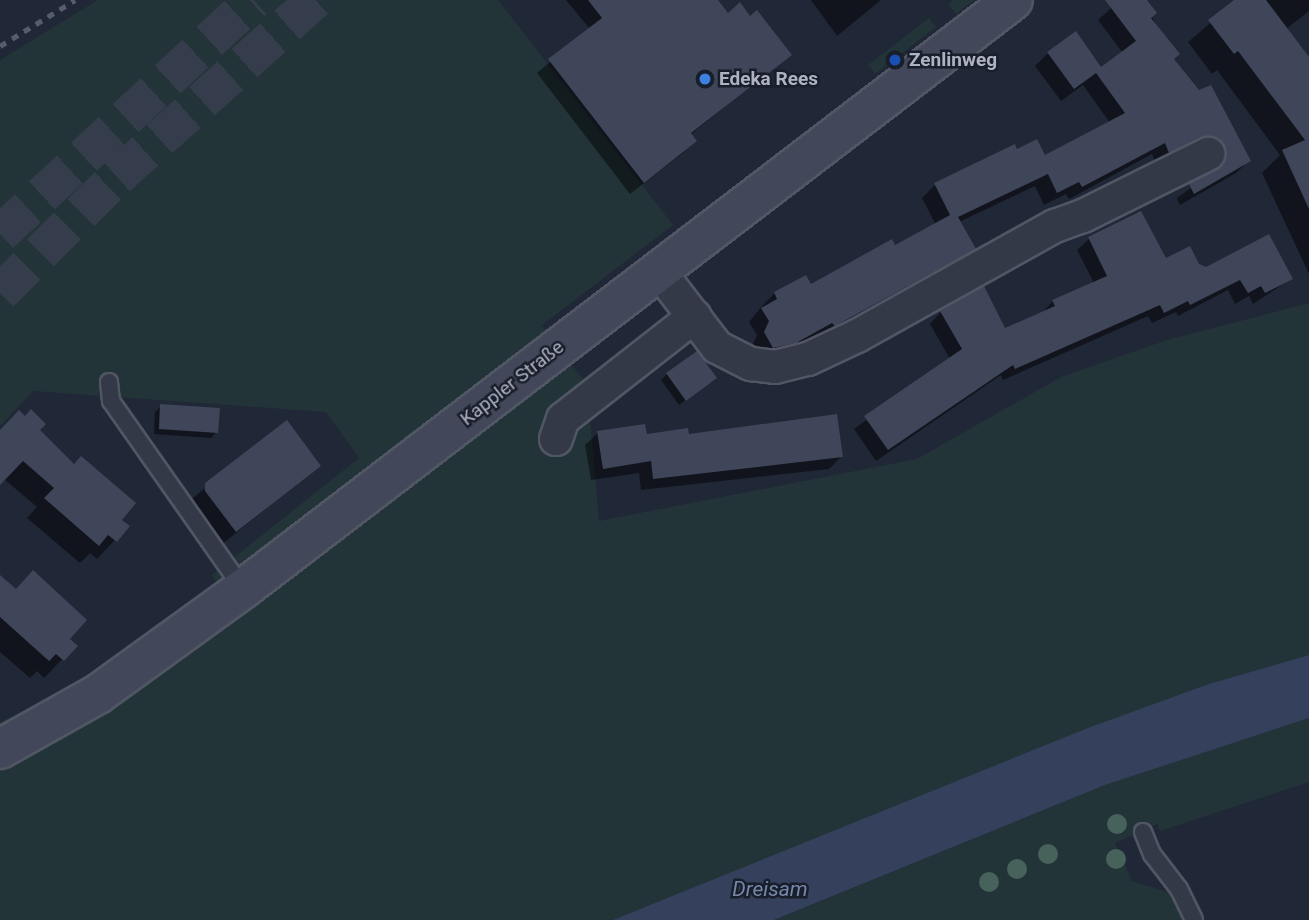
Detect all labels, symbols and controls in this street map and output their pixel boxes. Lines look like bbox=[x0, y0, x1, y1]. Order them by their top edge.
place label: Zenlinweg bbox=[909, 49, 997, 71]
marker: Zenlinweg bbox=[887, 52, 903, 68]
place label: Edeka Rees bbox=[719, 68, 818, 90]
marker: Edeka Rees bbox=[697, 71, 713, 87]
street label: Kappler Straße bbox=[456, 336, 568, 430]
water label: Dreisam bbox=[732, 876, 808, 902]

